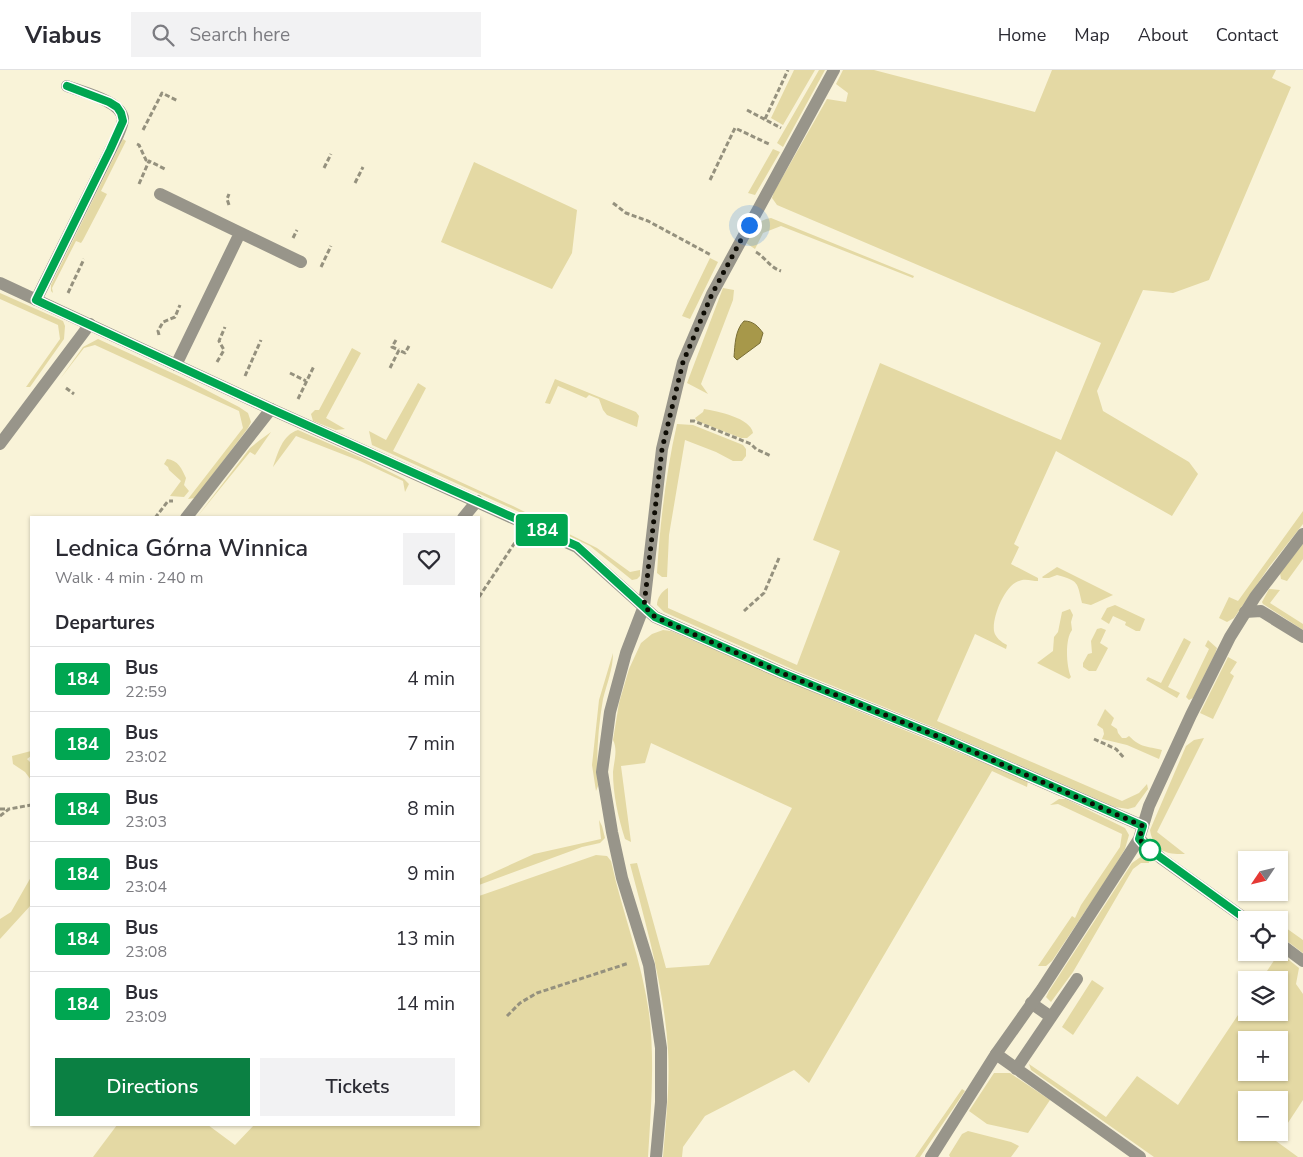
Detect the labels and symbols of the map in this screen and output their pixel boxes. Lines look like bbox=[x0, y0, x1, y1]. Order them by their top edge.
your location bbox=[737, 213, 762, 238]
line badge: 184 bbox=[513, 514, 571, 546]
unlabelled marker bbox=[1139, 839, 1161, 861]
north arrow bbox=[1238, 851, 1288, 901]

